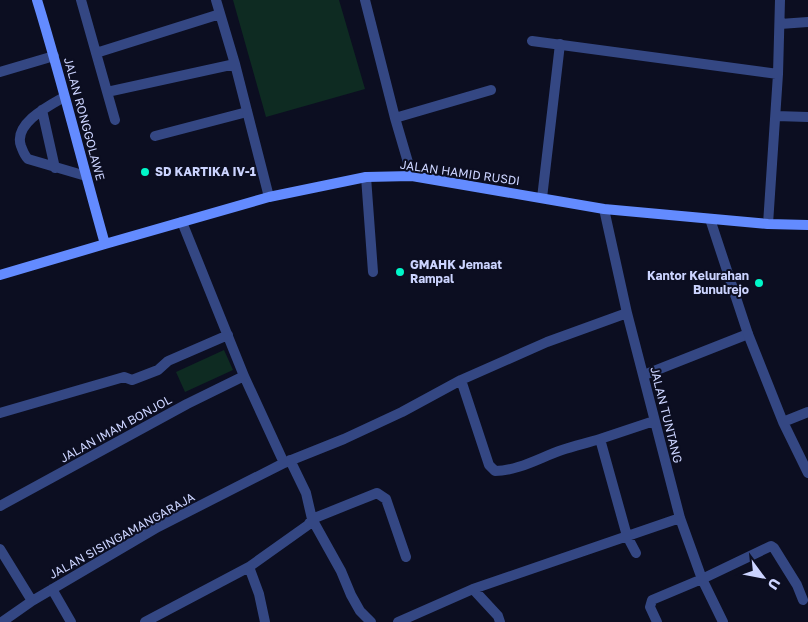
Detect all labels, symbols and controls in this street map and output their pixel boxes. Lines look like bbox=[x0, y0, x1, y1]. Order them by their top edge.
street label: JALAN RONGGOLAWE bbox=[61, 56, 108, 182]
street label: JALAN HAMID RUSDI bbox=[399, 157, 521, 188]
place label: SD KARTIKA IV-1 bbox=[155, 164, 256, 179]
marker: SD KARTIKA IV-1 bbox=[139, 166, 151, 178]
place label: GMAHK Jemaat Rampal bbox=[410, 257, 502, 286]
marker: GMAHK Jemaat Rampal bbox=[394, 266, 406, 278]
place label: Kantor Kelurahan Bunulrejo bbox=[647, 268, 749, 297]
marker: Kantor Kelurahan Bunulrejo bbox=[753, 277, 765, 289]
street label: JALAN TUNTANG bbox=[647, 365, 686, 465]
street label: JALAN IMAM BONJOL bbox=[57, 392, 174, 466]
street label: JALAN SISINGAMANGARAJA bbox=[46, 489, 197, 582]
north arrow bbox=[738, 552, 788, 602]
text: U bbox=[765, 575, 784, 593]

